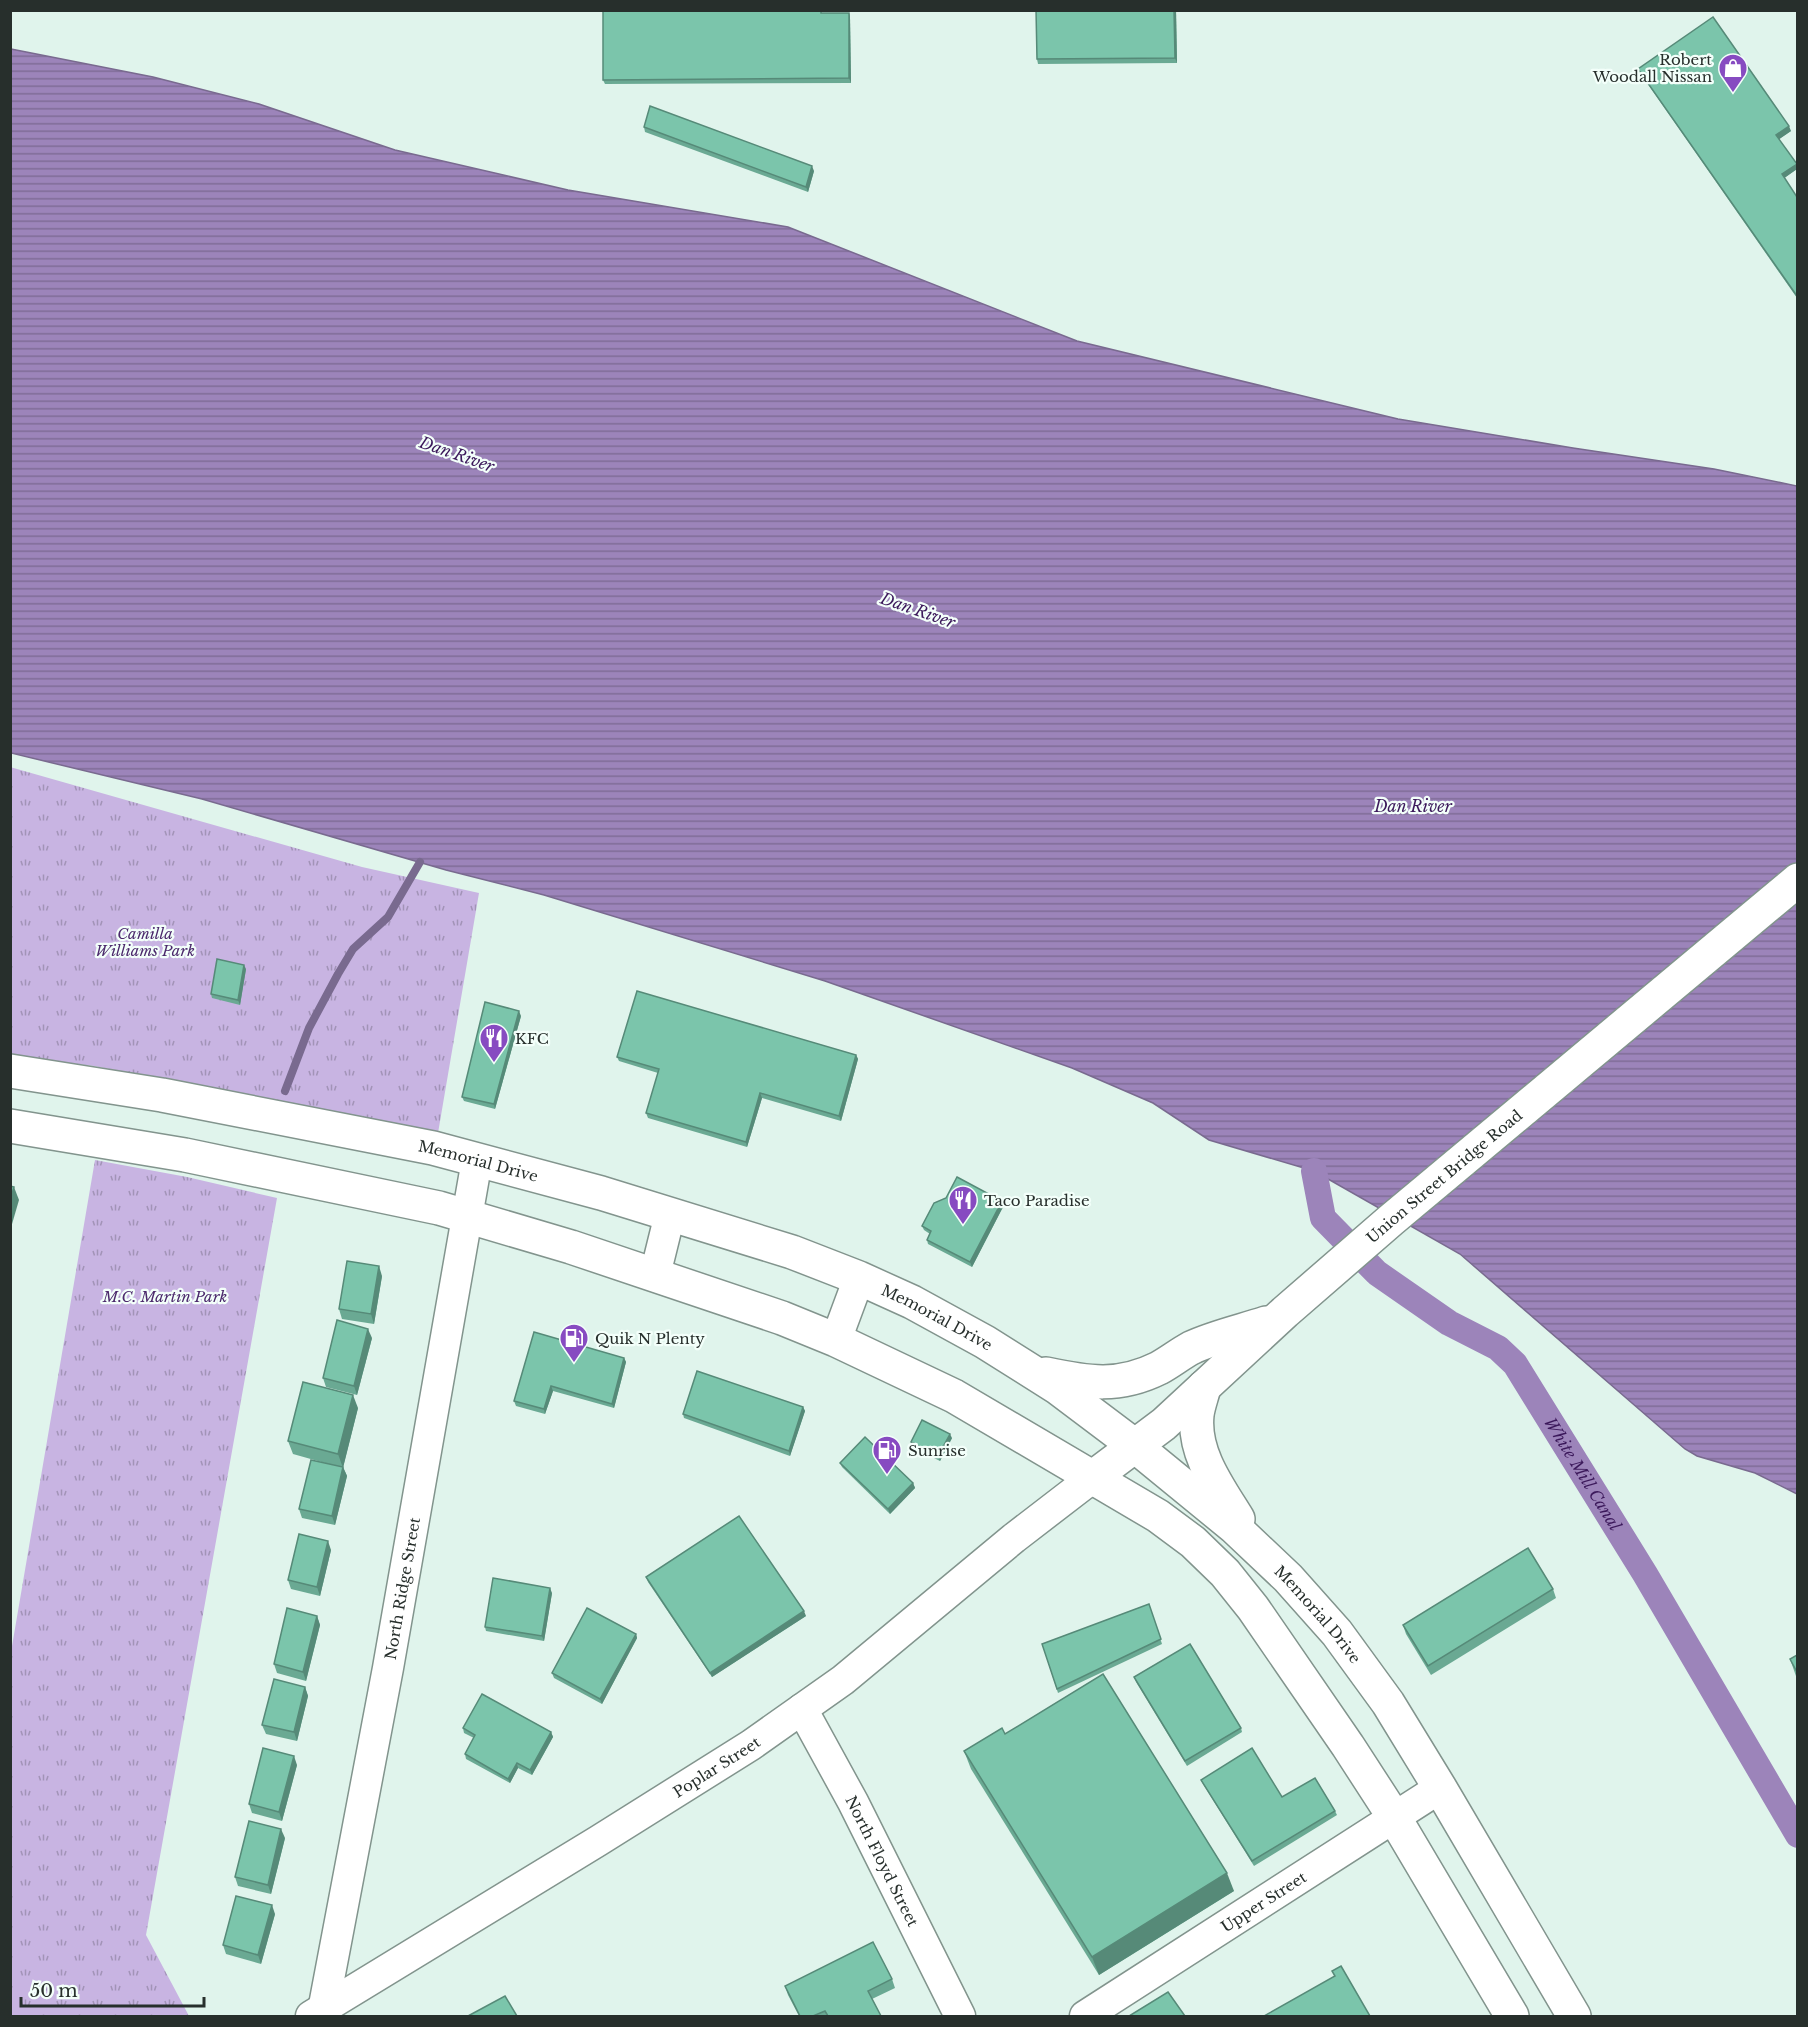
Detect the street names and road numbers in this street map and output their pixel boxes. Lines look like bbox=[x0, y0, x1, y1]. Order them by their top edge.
street label: Union Street Bridge Road bbox=[1362, 1105, 1526, 1247]
street label: Memorial Drive bbox=[417, 1136, 540, 1185]
street label: Memorial Drive bbox=[878, 1280, 996, 1354]
street label: North Ridge Street bbox=[380, 1515, 424, 1661]
street label: Memorial Drive bbox=[1271, 1561, 1365, 1667]
street label: Poplar Street bbox=[669, 1732, 764, 1801]
street label: North Floyd Street bbox=[842, 1792, 923, 1930]
street label: Upper Street bbox=[1217, 1867, 1310, 1936]

